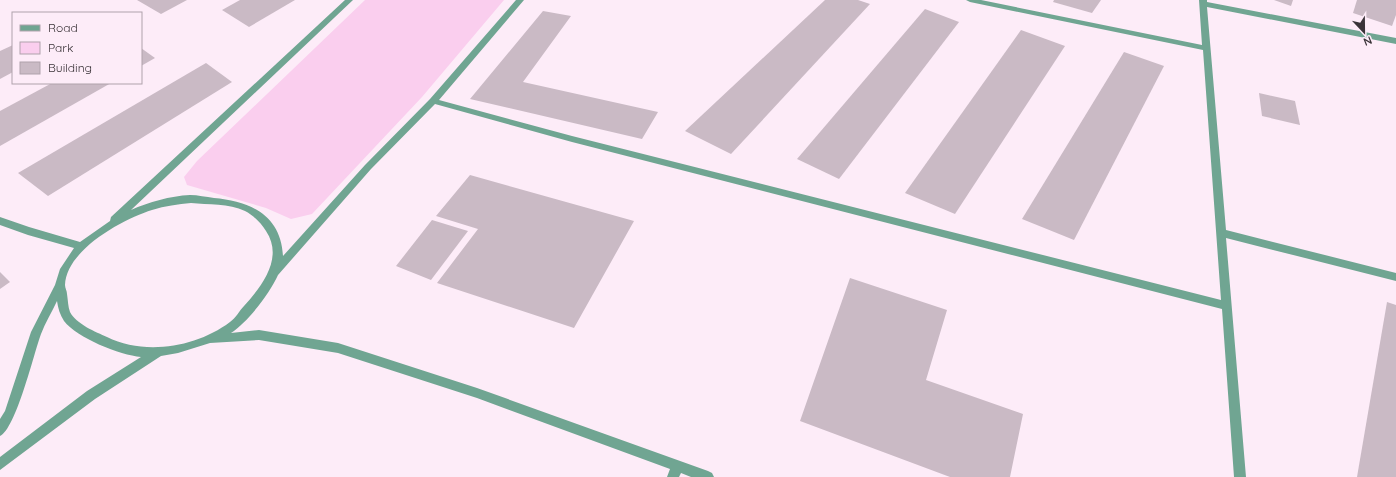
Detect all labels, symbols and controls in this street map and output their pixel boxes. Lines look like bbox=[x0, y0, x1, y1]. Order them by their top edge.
legend bbox=[12, 12, 142, 84]
north arrow bbox=[1344, 12, 1384, 52]
text: Road bbox=[48, 20, 78, 35]
text: N bbox=[1361, 33, 1374, 49]
text: Park bbox=[48, 40, 73, 55]
text: Building bbox=[48, 60, 92, 75]

